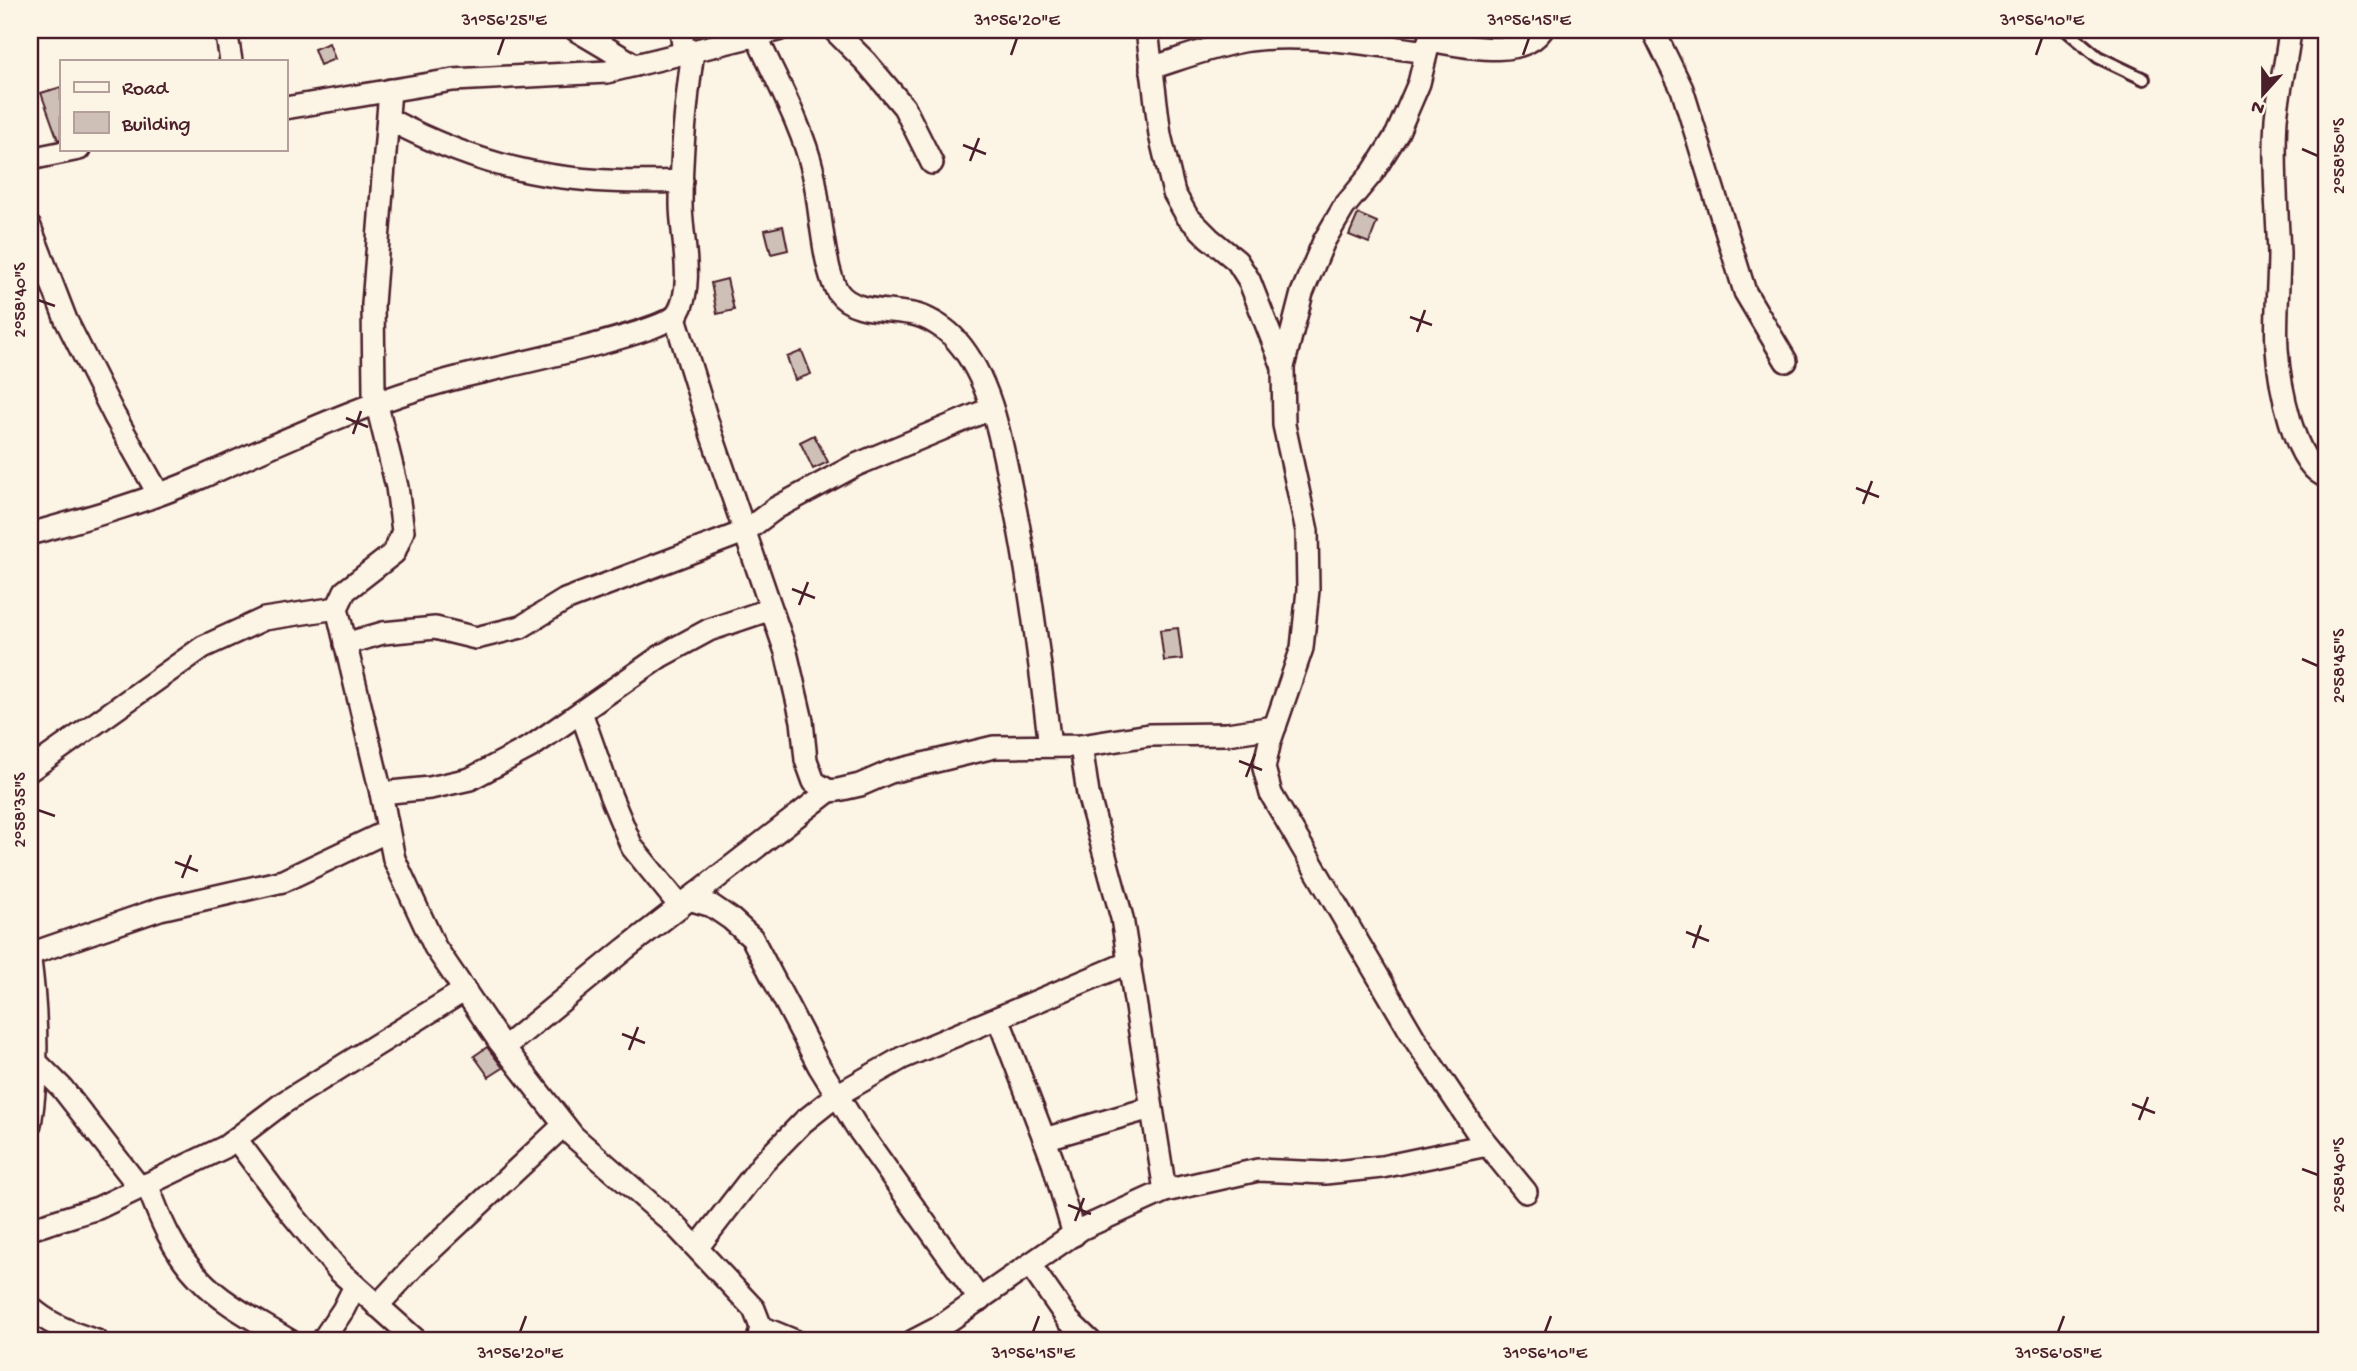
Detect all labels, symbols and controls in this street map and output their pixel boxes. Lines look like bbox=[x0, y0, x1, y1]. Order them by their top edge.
text: 31°56'25"E bbox=[461, 11, 547, 32]
text: 31°56'20"E bbox=[973, 11, 1061, 32]
text: 31°56'15"E bbox=[1486, 11, 1571, 32]
text: 31°56'10"E bbox=[1999, 11, 2085, 32]
legend bbox=[60, 60, 287, 150]
north arrow bbox=[2228, 60, 2298, 130]
text: Road bbox=[122, 78, 170, 103]
text: N bbox=[2248, 94, 2268, 120]
text: Building bbox=[121, 114, 191, 139]
text: 2°58'50"S bbox=[2330, 117, 2351, 194]
text: 2°58'40"S bbox=[11, 262, 32, 338]
text: 2°58'45"S bbox=[2330, 628, 2351, 703]
text: 2°58'35"S bbox=[11, 772, 32, 848]
text: 2°58'40"S bbox=[2330, 1137, 2351, 1213]
text: 31°56'20"E bbox=[476, 1344, 564, 1365]
text: 31°56'15"E bbox=[990, 1344, 1075, 1365]
text: 31°56'10"E bbox=[1502, 1344, 1588, 1365]
text: 31°56'05"E bbox=[2014, 1344, 2102, 1365]

